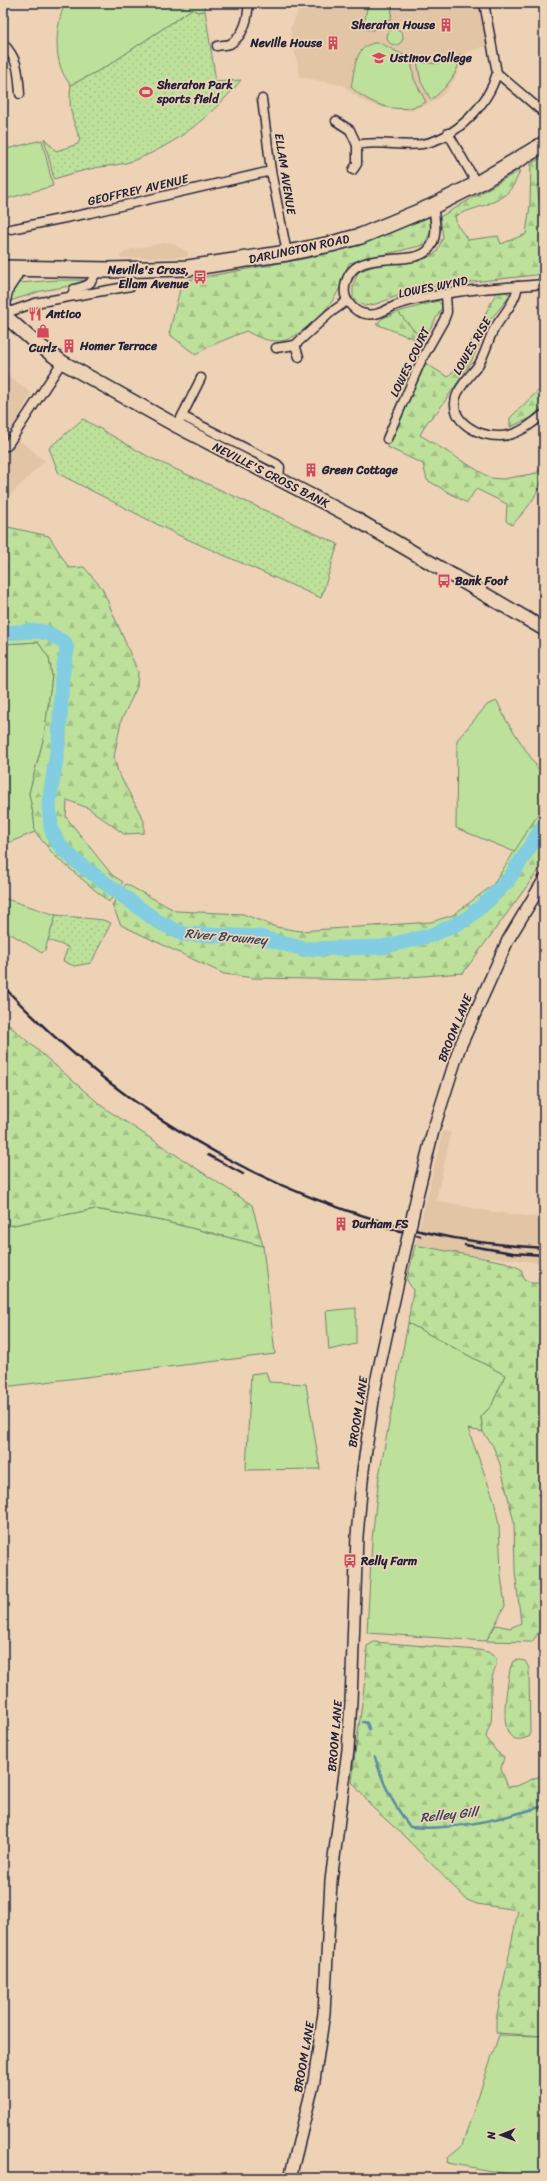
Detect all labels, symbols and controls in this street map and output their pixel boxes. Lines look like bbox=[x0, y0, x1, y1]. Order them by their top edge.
place label: Sheraton House bbox=[350, 14, 435, 36]
building icon: Sheraton House bbox=[438, 17, 454, 33]
place label: Neville House bbox=[250, 32, 322, 54]
building icon: Neville House bbox=[325, 35, 341, 51]
place label: Ustinov College bbox=[390, 47, 473, 69]
school or university icon: Ustinov College bbox=[371, 50, 387, 66]
place label: Sheraton Park sports field bbox=[156, 74, 234, 110]
sports icon: Sheraton Park sports field bbox=[138, 84, 154, 100]
street label: ELLAM AVENUE bbox=[268, 132, 302, 218]
street label: GEOFFREY AVENUE bbox=[85, 167, 192, 212]
street label: DARLINGTON ROAD bbox=[247, 228, 351, 270]
place label: Neville's Cross, Ellam Avenue bbox=[107, 259, 190, 295]
bus stop icon: Neville's Cross, Ellam Avenue bbox=[192, 269, 208, 285]
street label: LOWES WYND bbox=[396, 269, 470, 305]
place label: Antico bbox=[45, 303, 82, 325]
restaurant icon: Antico bbox=[27, 306, 43, 322]
street label: LOWES RISE bbox=[446, 312, 498, 379]
street label: LOWES COURT bbox=[384, 322, 437, 401]
shop icon: Curlz bbox=[35, 323, 51, 339]
place label: Homer Terrace bbox=[79, 335, 158, 357]
place label: Curlz bbox=[28, 337, 57, 359]
building icon: Homer Terrace bbox=[61, 338, 77, 354]
street label: NEVILLE'S CROSS BANK bbox=[209, 436, 334, 514]
place label: Green Cottage bbox=[321, 459, 399, 481]
building icon: Green Cottage bbox=[303, 462, 319, 478]
place label: Bank Foot bbox=[455, 570, 509, 592]
bus stop icon: Bank Foot bbox=[436, 573, 452, 589]
water label: River Browney bbox=[184, 921, 270, 952]
street label: BROOM LANE bbox=[431, 989, 479, 1065]
place label: Durham FS bbox=[352, 1213, 409, 1235]
building icon: Durham FS bbox=[333, 1216, 349, 1232]
street label: BROOM LANE bbox=[342, 1374, 375, 1449]
place label: Relly Farm bbox=[360, 1550, 417, 1572]
bus stop icon: Relly Farm bbox=[342, 1553, 358, 1569]
street label: BROOM LANE bbox=[321, 1698, 349, 1773]
water label: Relley Gill bbox=[419, 1800, 482, 1829]
street label: BROOM LANE bbox=[287, 2018, 321, 2094]
north arrow bbox=[481, 2115, 521, 2155]
text: N bbox=[482, 2131, 501, 2140]

